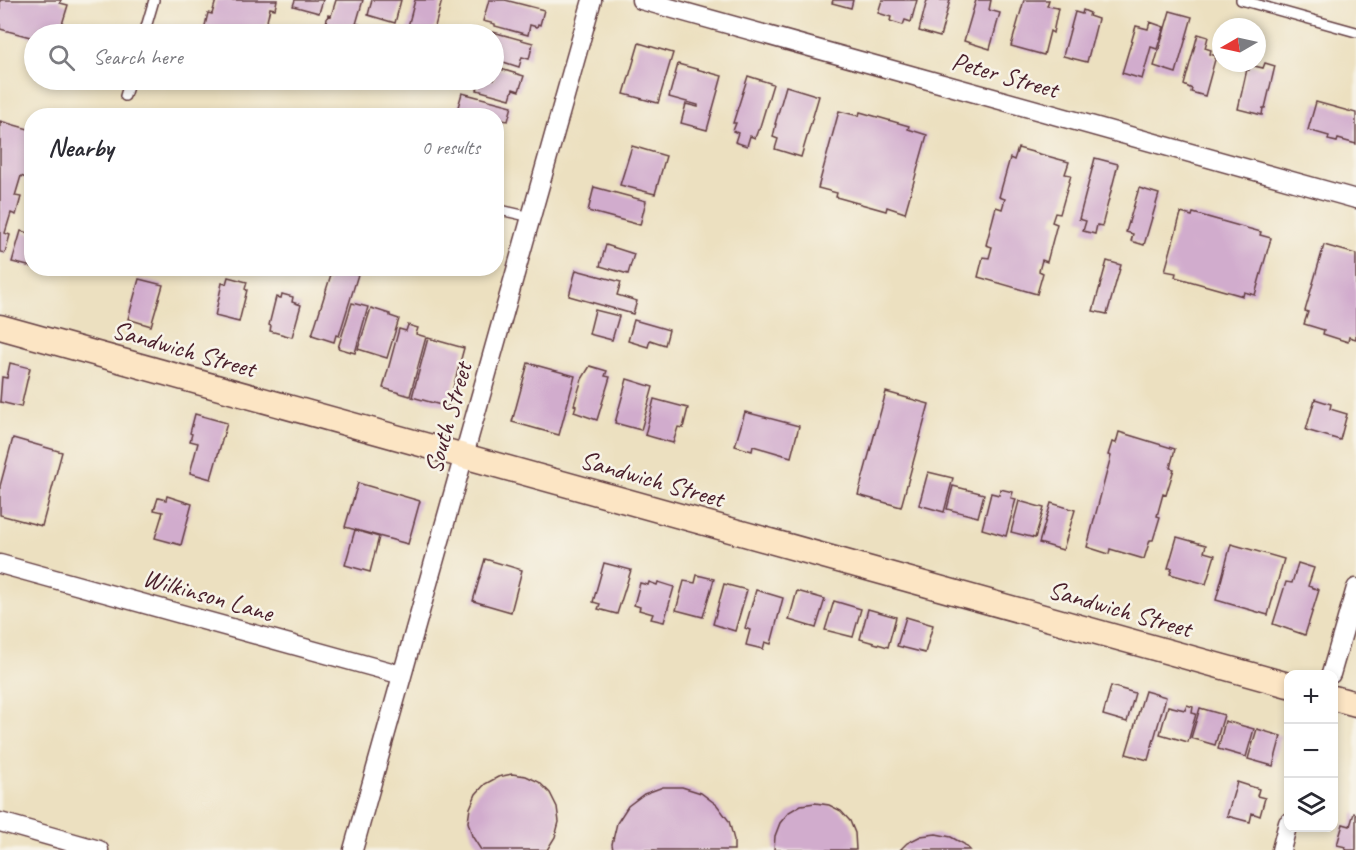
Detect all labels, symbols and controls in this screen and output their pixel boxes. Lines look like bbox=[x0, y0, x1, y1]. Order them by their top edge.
north arrow bbox=[1212, 18, 1266, 72]
search box bbox=[24, 24, 504, 90]
icon: search bbox=[45, 41, 78, 74]
text: Search here bbox=[93, 43, 183, 71]
street label: Peter Street bbox=[948, 44, 1064, 107]
text: Nearby bbox=[48, 131, 113, 164]
text: 0 results bbox=[421, 135, 480, 160]
street label: Sandwich Street bbox=[109, 313, 262, 386]
street label: South Street bbox=[416, 356, 480, 477]
street label: Sandwich Street bbox=[577, 443, 730, 516]
street label: Wilkinson Lane bbox=[139, 561, 278, 630]
street label: Sandwich Street bbox=[1045, 573, 1198, 646]
map controls bbox=[1284, 670, 1338, 832]
button: + bbox=[1284, 670, 1338, 724]
button: − bbox=[1284, 724, 1338, 778]
button: layers bbox=[1284, 778, 1338, 832]

